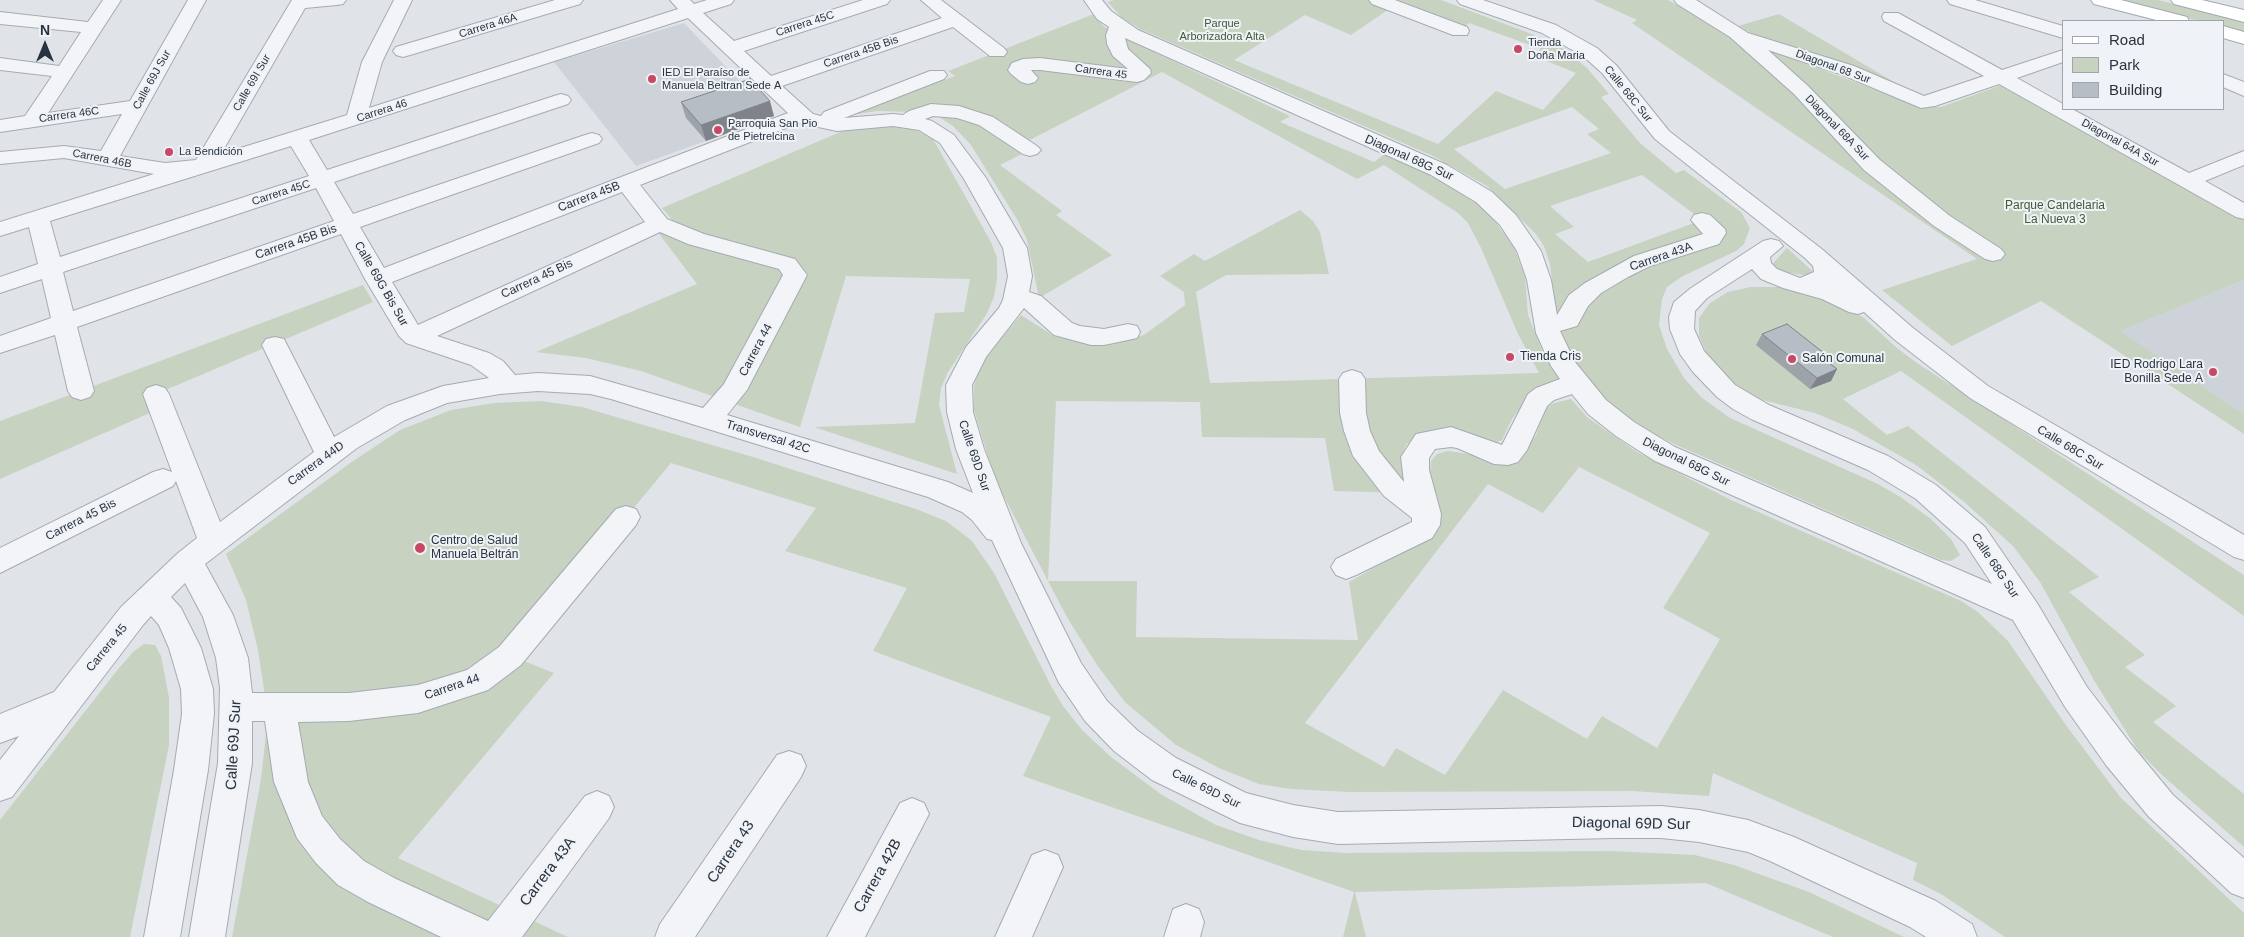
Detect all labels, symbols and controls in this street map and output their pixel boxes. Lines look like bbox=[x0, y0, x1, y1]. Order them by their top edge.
street label: Carrera 45C bbox=[774, 8, 836, 40]
street label: Carrera 46A bbox=[457, 11, 519, 41]
park label: Parque Arborizadora Alta bbox=[1180, 17, 1264, 43]
north arrow bbox=[20, 20, 70, 70]
legend bbox=[2062, 20, 2224, 110]
text: N bbox=[40, 22, 50, 38]
text: Road bbox=[2109, 31, 2145, 48]
street label: Carrera 45B Bis bbox=[822, 33, 900, 71]
place label: Tienda Doña Maria bbox=[1528, 36, 1585, 62]
marker: Tienda Doña Maria bbox=[1512, 43, 1524, 55]
street label: Diagonal 68 Sur bbox=[1794, 47, 1872, 87]
street label: Calle 69J Sur bbox=[130, 48, 174, 112]
street label: Calle 69I Sur bbox=[230, 52, 274, 114]
text: Park bbox=[2109, 56, 2140, 73]
street label: Carrera 45 bbox=[1074, 62, 1128, 82]
street label: Calle 68C Sur bbox=[1601, 63, 1655, 125]
place label: IED El Paraíso de Manuela Beltran Sede A bbox=[662, 66, 781, 92]
marker: IED El Paraíso de Manuela Beltran Sede A bbox=[646, 73, 658, 85]
text: Building bbox=[2109, 81, 2162, 98]
street label: Diagonal 68A Sur bbox=[1802, 92, 1872, 164]
street label: Carrera 46 bbox=[355, 97, 409, 125]
street label: Carrera 46C bbox=[38, 104, 100, 126]
street label: Diagonal 64A Sur bbox=[2079, 116, 2161, 170]
place label: Parroquia San Pio de Pietrelcina bbox=[728, 117, 817, 143]
marker: Parroquia San Pio de Pietrelcina bbox=[712, 124, 724, 136]
street label: Diagonal 68G Sur bbox=[1362, 132, 1456, 184]
place label: La Bendición bbox=[179, 145, 243, 159]
marker: La Bendición bbox=[163, 146, 175, 158]
street label: Carrera 46B bbox=[71, 147, 133, 171]
street label: Carrera 45C bbox=[250, 177, 312, 209]
street label: Carrera 45B bbox=[556, 179, 622, 215]
park label: Parque Candelaria La Nueva 3 bbox=[2005, 199, 2105, 227]
street label: Carrera 45B Bis bbox=[253, 221, 339, 263]
street label: Calle 69G Bis Sur bbox=[351, 239, 411, 329]
street label: Carrera 43A bbox=[1628, 240, 1694, 274]
street label: Carrera 45 Bis bbox=[499, 256, 575, 302]
street label: Carrera 44 bbox=[736, 321, 776, 379]
place label: Tienda Cris bbox=[1520, 350, 1581, 364]
marker: Tienda Cris bbox=[1504, 351, 1516, 363]
place label: Salón Comunal bbox=[1802, 352, 1884, 366]
marker: Salón Comunal bbox=[1786, 353, 1798, 365]
place label: IED Rodrigo Lara Bonilla Sede A bbox=[2110, 358, 2203, 386]
marker: IED Rodrigo Lara Bonilla Sede A bbox=[2207, 366, 2219, 378]
street label: Transversal 42C bbox=[724, 417, 812, 457]
street label: Calle 69D Sur bbox=[955, 418, 993, 494]
street label: Calle 68C Sur bbox=[2034, 423, 2106, 473]
street label: Diagonal 68G Sur bbox=[1640, 435, 1732, 489]
street label: Carrera 44D bbox=[285, 439, 347, 489]
street label: Carrera 45 Bis bbox=[43, 496, 119, 544]
street label: Calle 68G Sur bbox=[1968, 531, 2022, 601]
place label: Centro de Salud Manuela Beltrán bbox=[431, 534, 518, 562]
marker: Centro de Salud Manuela Beltrán bbox=[413, 541, 427, 555]
street label: Carrera 45 bbox=[83, 621, 131, 675]
street label: Carrera 44 bbox=[423, 671, 481, 703]
street label: Calle 69J Sur bbox=[223, 700, 245, 790]
street label: Calle 69D Sur bbox=[1169, 766, 1243, 812]
street label: Diagonal 69D Sur bbox=[1572, 814, 1690, 834]
street label: Carrera 43 bbox=[703, 817, 759, 887]
street label: Carrera 43A bbox=[516, 834, 580, 910]
street label: Carrera 42B bbox=[850, 836, 906, 916]

